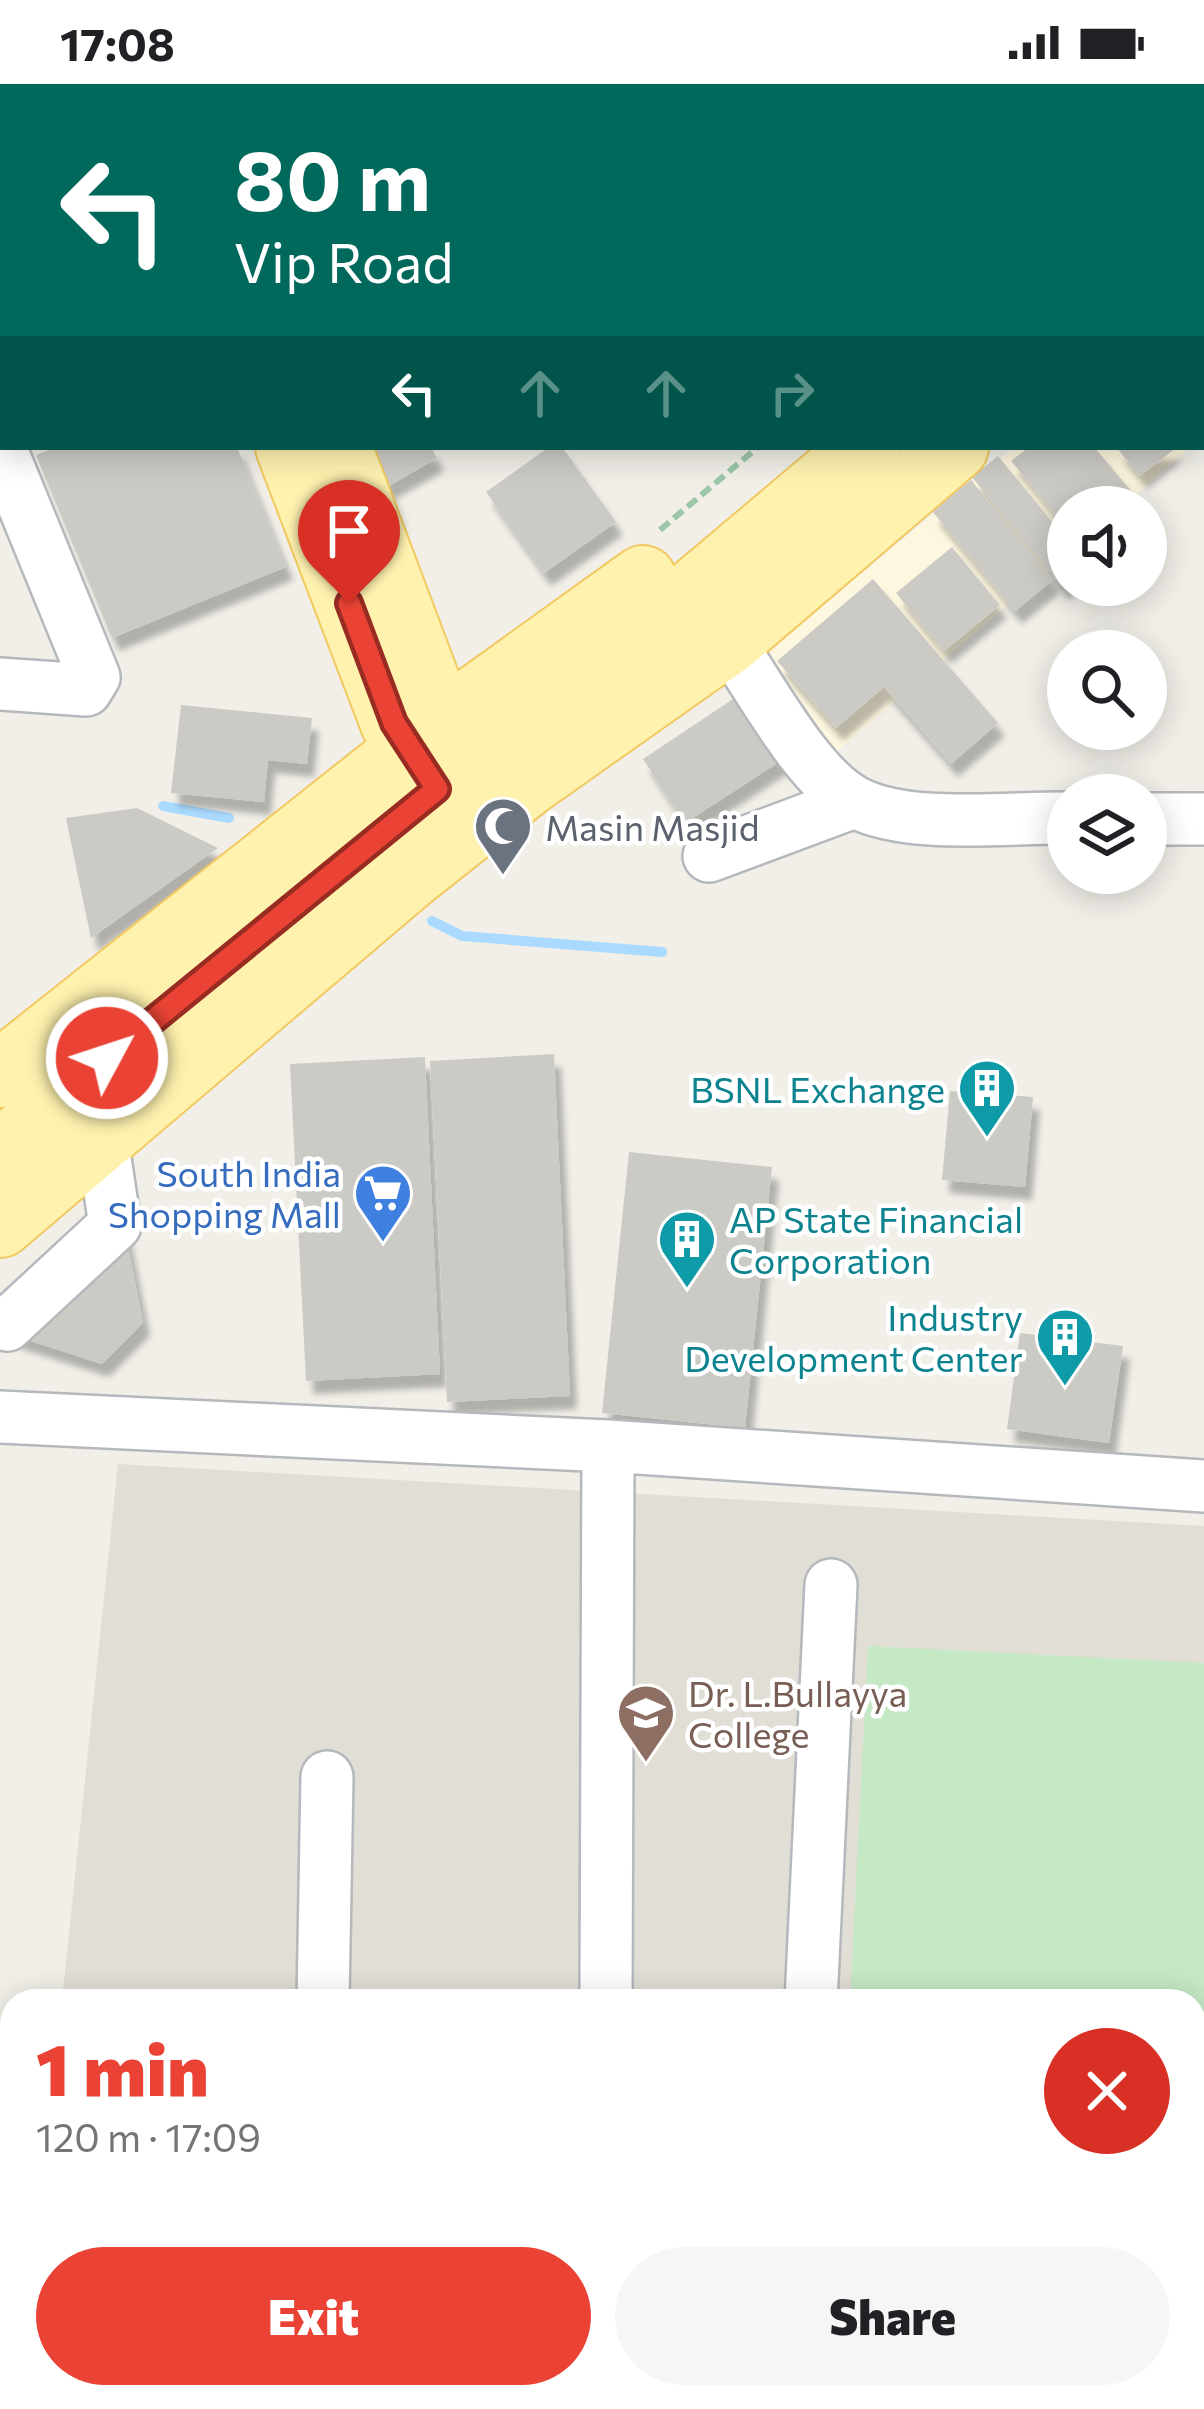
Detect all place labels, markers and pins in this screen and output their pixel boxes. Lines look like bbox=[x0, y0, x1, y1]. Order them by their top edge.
pin bbox=[298, 480, 400, 603]
mosque icon: Masin Masjid bbox=[472, 795, 534, 877]
place label: Masin Masjid bbox=[545, 804, 760, 848]
building icon: BSNL Exchange bbox=[956, 1057, 1018, 1139]
place label: BSNL Exchange bbox=[690, 1066, 945, 1110]
place label: South India Shopping Mall bbox=[108, 1150, 341, 1235]
supermarket icon: South India Shopping Mall bbox=[352, 1162, 414, 1244]
place label: AP State Financial Corporation bbox=[729, 1196, 1023, 1281]
building icon: AP State Financial Corporation bbox=[656, 1208, 718, 1290]
place label: Industry Development Center bbox=[684, 1294, 1023, 1379]
building icon: Industry Development Center bbox=[1034, 1306, 1096, 1388]
place label: Dr. L.Bullayya College bbox=[688, 1670, 907, 1755]
school or university icon: Dr. L.Bullayya College bbox=[615, 1682, 677, 1764]

